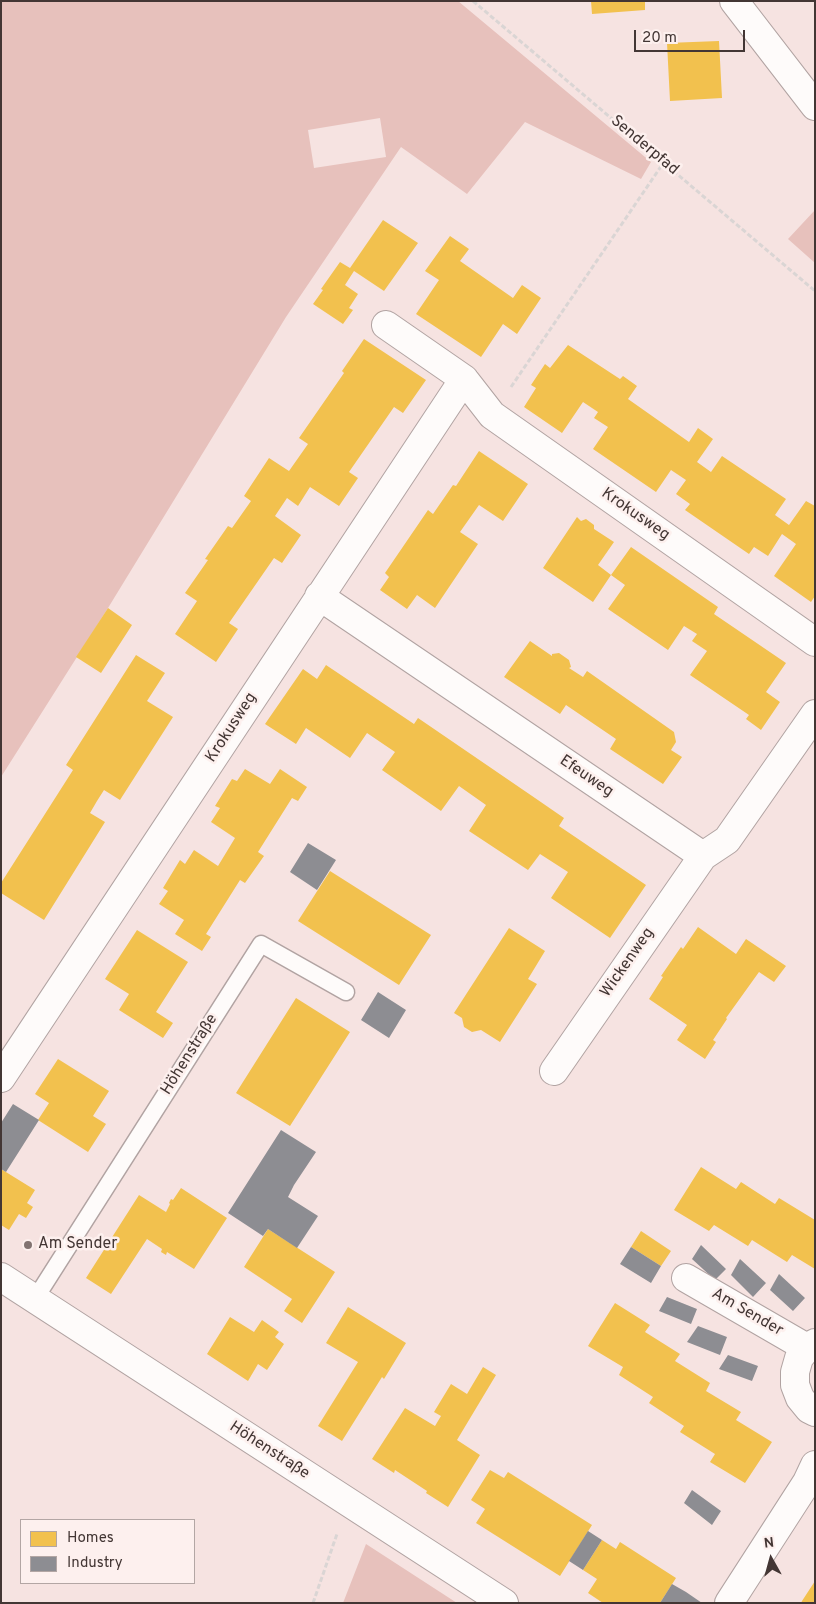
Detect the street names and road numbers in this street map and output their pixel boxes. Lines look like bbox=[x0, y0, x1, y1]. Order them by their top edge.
street label: Senderpfad bbox=[606, 112, 682, 180]
street label: Krokusweg bbox=[597, 484, 673, 546]
street label: Krokusweg bbox=[202, 690, 262, 766]
street label: Efeuweg bbox=[555, 752, 617, 802]
street label: Wickenweg bbox=[597, 925, 659, 1001]
street label: Höhenstraße bbox=[158, 1011, 222, 1099]
street label: Am Sender bbox=[708, 1285, 786, 1341]
street label: Höhenstraße bbox=[225, 1418, 313, 1484]

